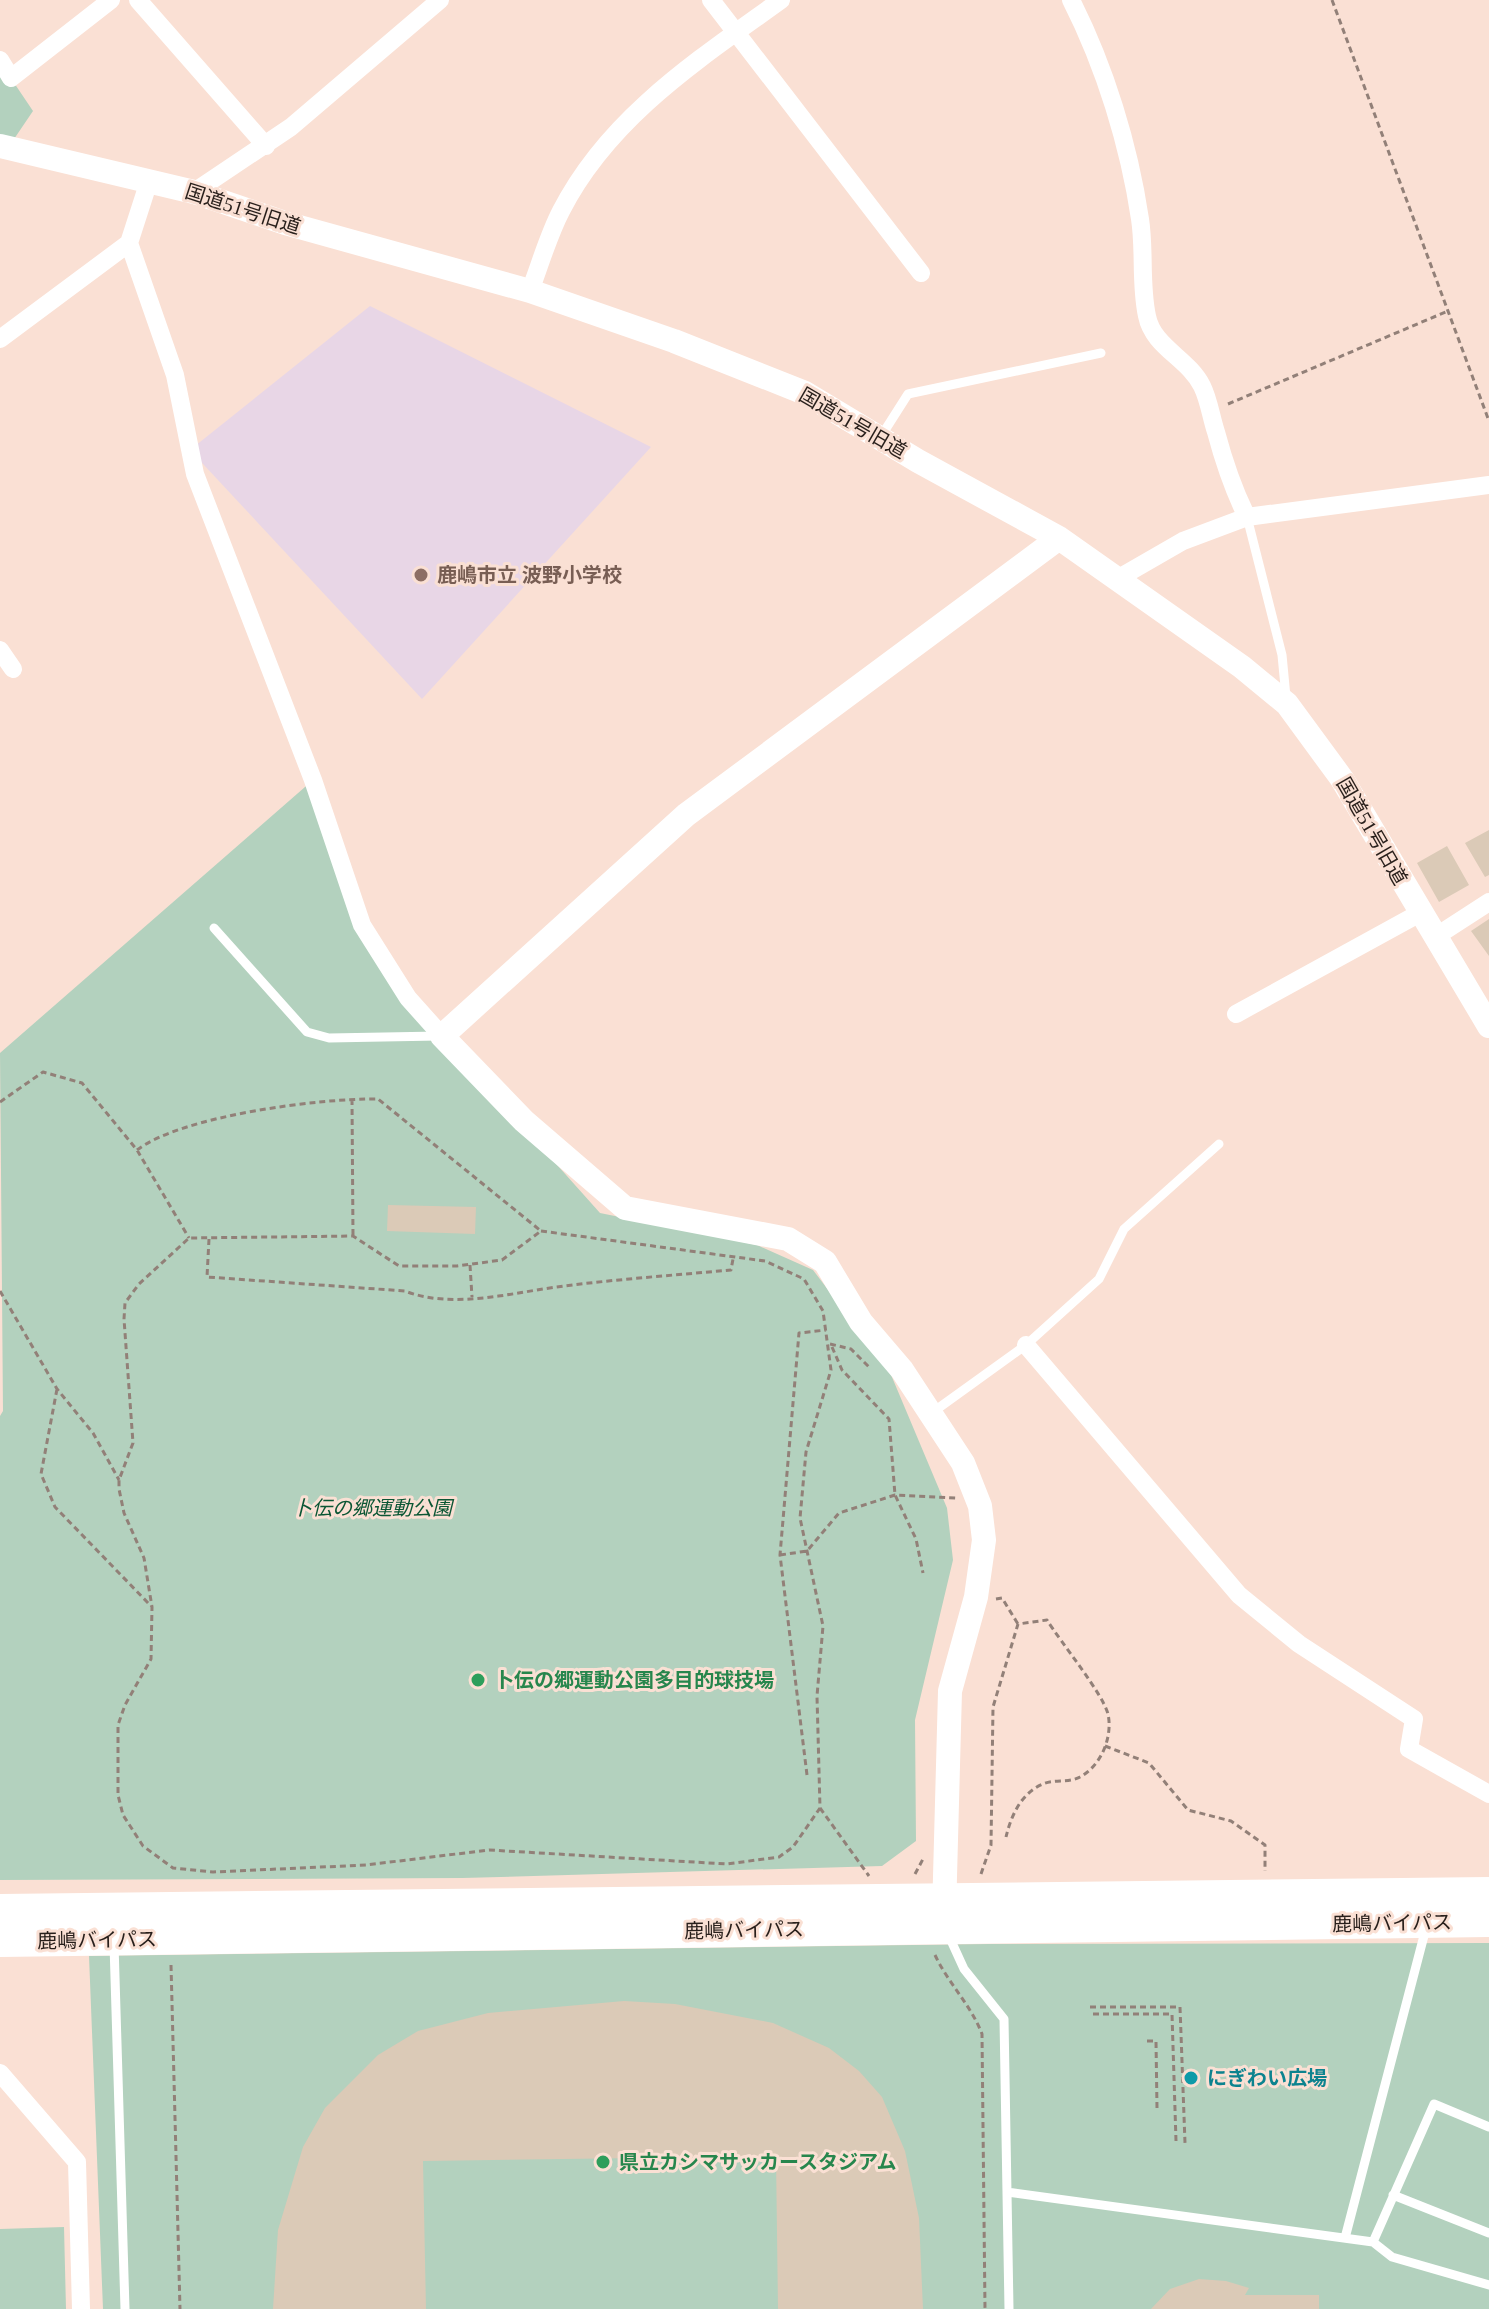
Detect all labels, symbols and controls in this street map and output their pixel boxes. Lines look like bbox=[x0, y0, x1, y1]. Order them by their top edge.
street label: 国道51号旧道 bbox=[183, 180, 303, 238]
street label: 国道51号旧道 bbox=[796, 383, 910, 463]
place label: 鹿嶋市立 波野小学校 bbox=[437, 564, 622, 586]
marker: 鹿嶋市立 波野小学校 bbox=[412, 566, 430, 584]
street label: 国道51号旧道 bbox=[1332, 774, 1412, 888]
park label: 卜伝の郷運動公園 bbox=[292, 1497, 455, 1519]
place label: 卜伝の郷運動公園多目的球技場 bbox=[494, 1669, 774, 1691]
marker: 卜伝の郷運動公園多目的球技場 bbox=[469, 1671, 487, 1689]
street label: 鹿嶋バイパス bbox=[1332, 1911, 1452, 1935]
street label: 鹿嶋バイパス bbox=[684, 1918, 804, 1942]
street label: 鹿嶋バイパス bbox=[37, 1928, 157, 1952]
place label: にぎわい広場 bbox=[1207, 2067, 1327, 2089]
marker: にぎわい広場 bbox=[1182, 2069, 1200, 2087]
place label: 県立カシマサッカースタジアム bbox=[619, 2151, 897, 2173]
marker: 県立カシマサッカースタジアム bbox=[594, 2153, 612, 2171]

